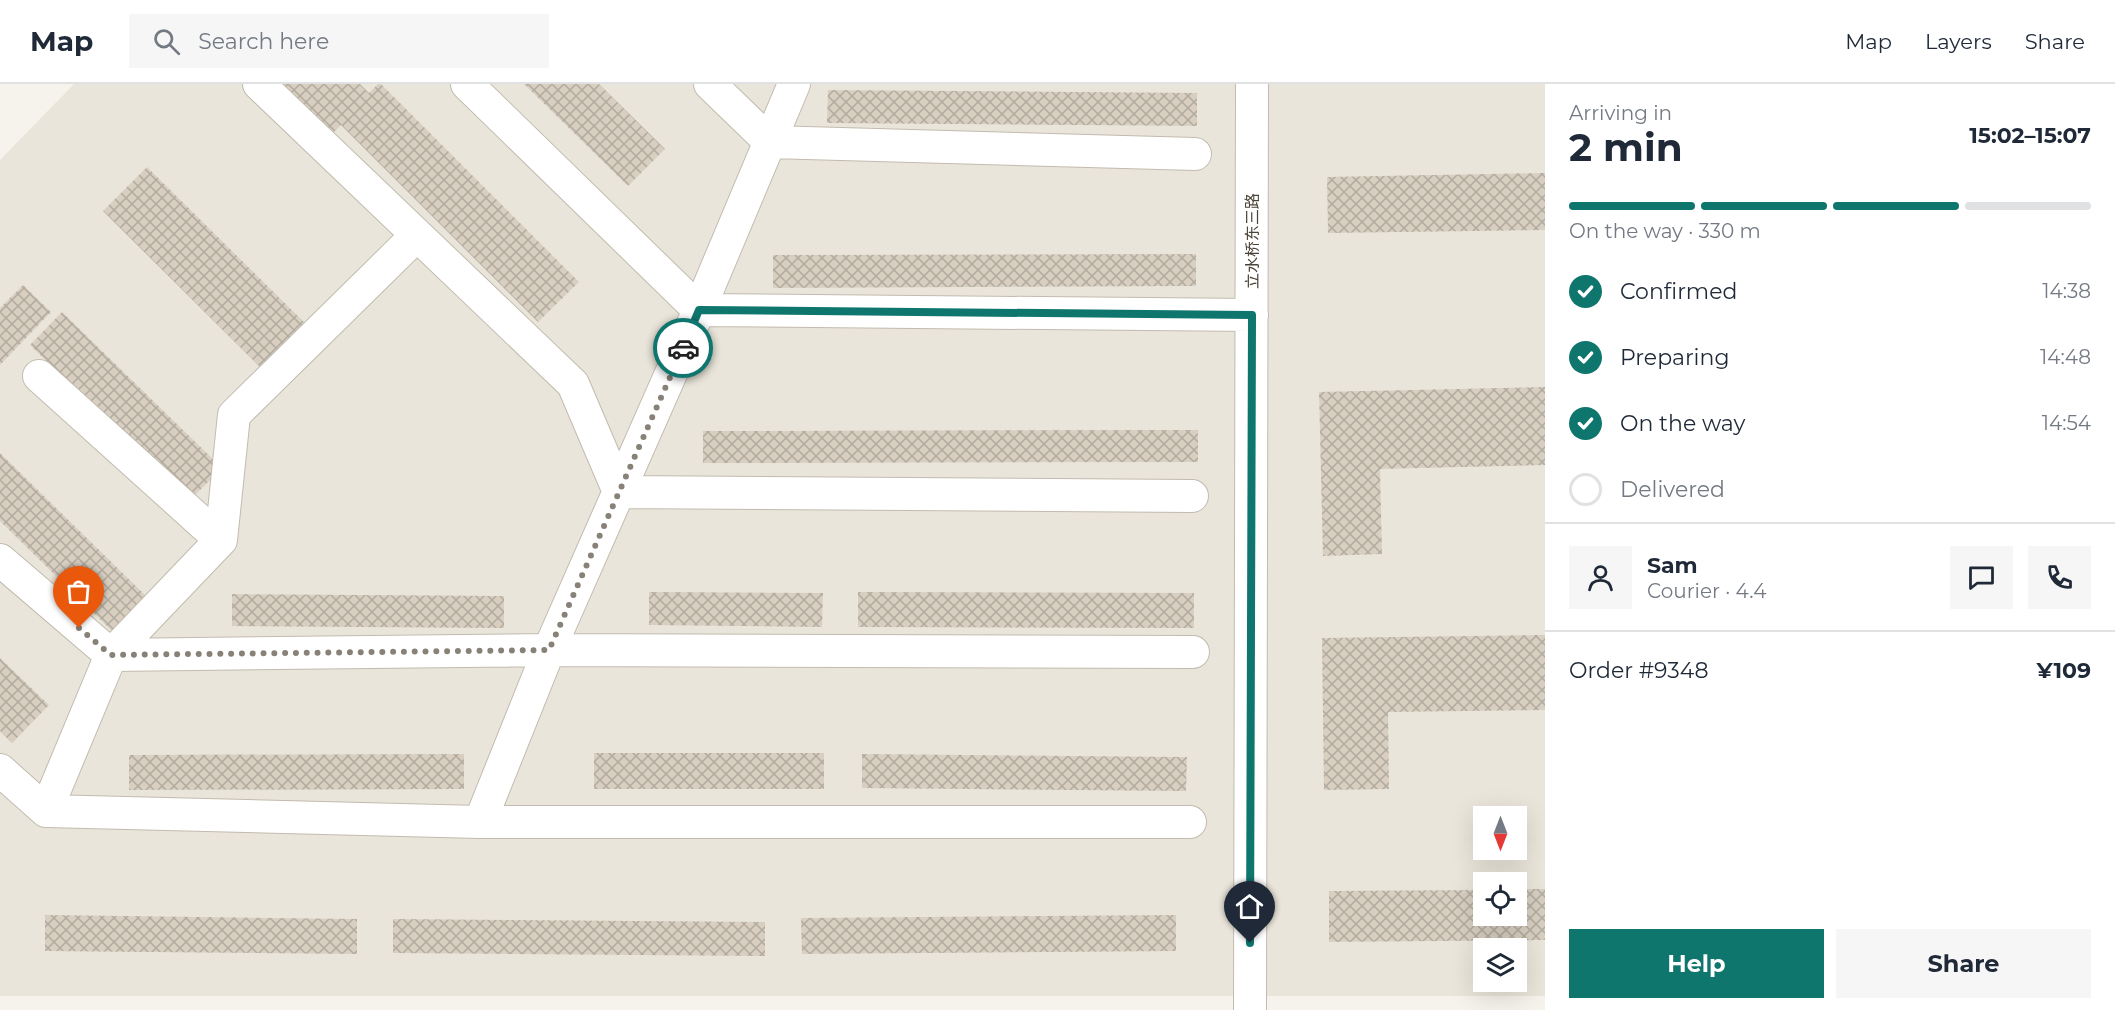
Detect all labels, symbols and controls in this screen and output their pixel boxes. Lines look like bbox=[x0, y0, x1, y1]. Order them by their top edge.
search box bbox=[129, 14, 549, 68]
text: Map bbox=[30, 24, 93, 58]
icon: search bbox=[150, 25, 183, 58]
text: Search here bbox=[198, 28, 329, 55]
text: Map bbox=[1845, 29, 1892, 54]
text: Layers bbox=[1925, 29, 1992, 54]
text: Share bbox=[2025, 29, 2085, 54]
text: Arriving in bbox=[1569, 101, 1672, 125]
text: 15:02–15:07 bbox=[1969, 122, 2091, 149]
text: 2 min bbox=[1569, 123, 1683, 171]
street label: 立水桥东三路 bbox=[1243, 193, 1262, 289]
text: On the way · 330 m bbox=[1569, 219, 1761, 243]
icon: check bbox=[1569, 275, 1602, 308]
text: Confirmed bbox=[1620, 278, 1737, 305]
text: 14:38 bbox=[2042, 279, 2091, 303]
courier bbox=[653, 318, 713, 378]
icon: car bbox=[667, 332, 700, 365]
icon: check bbox=[1569, 341, 1602, 374]
text: Preparing bbox=[1620, 344, 1729, 371]
text: 14:48 bbox=[2040, 345, 2091, 369]
icon: check bbox=[1569, 407, 1602, 440]
text: On the way bbox=[1620, 410, 1745, 437]
text: 14:54 bbox=[2042, 411, 2091, 435]
text: Delivered bbox=[1620, 476, 1725, 503]
button: person bbox=[1569, 546, 1632, 609]
button: chat bbox=[1950, 546, 2013, 609]
button: phone bbox=[2028, 546, 2091, 609]
text: Sam bbox=[1647, 552, 1698, 579]
pin bbox=[53, 566, 104, 628]
icon: bag bbox=[62, 575, 95, 608]
text: Courier · 4.4 bbox=[1647, 579, 1766, 603]
text: Order #9348 bbox=[1569, 657, 1709, 684]
text: ¥109 bbox=[2037, 657, 2091, 684]
north arrow bbox=[1473, 806, 1527, 860]
map controls bbox=[1473, 806, 1527, 992]
button: locate bbox=[1473, 872, 1527, 926]
pin bbox=[1224, 881, 1275, 943]
icon: home bbox=[1233, 890, 1266, 923]
button: Help bbox=[1569, 929, 1824, 998]
button: Share bbox=[1836, 929, 2091, 998]
button: layers bbox=[1473, 938, 1527, 992]

